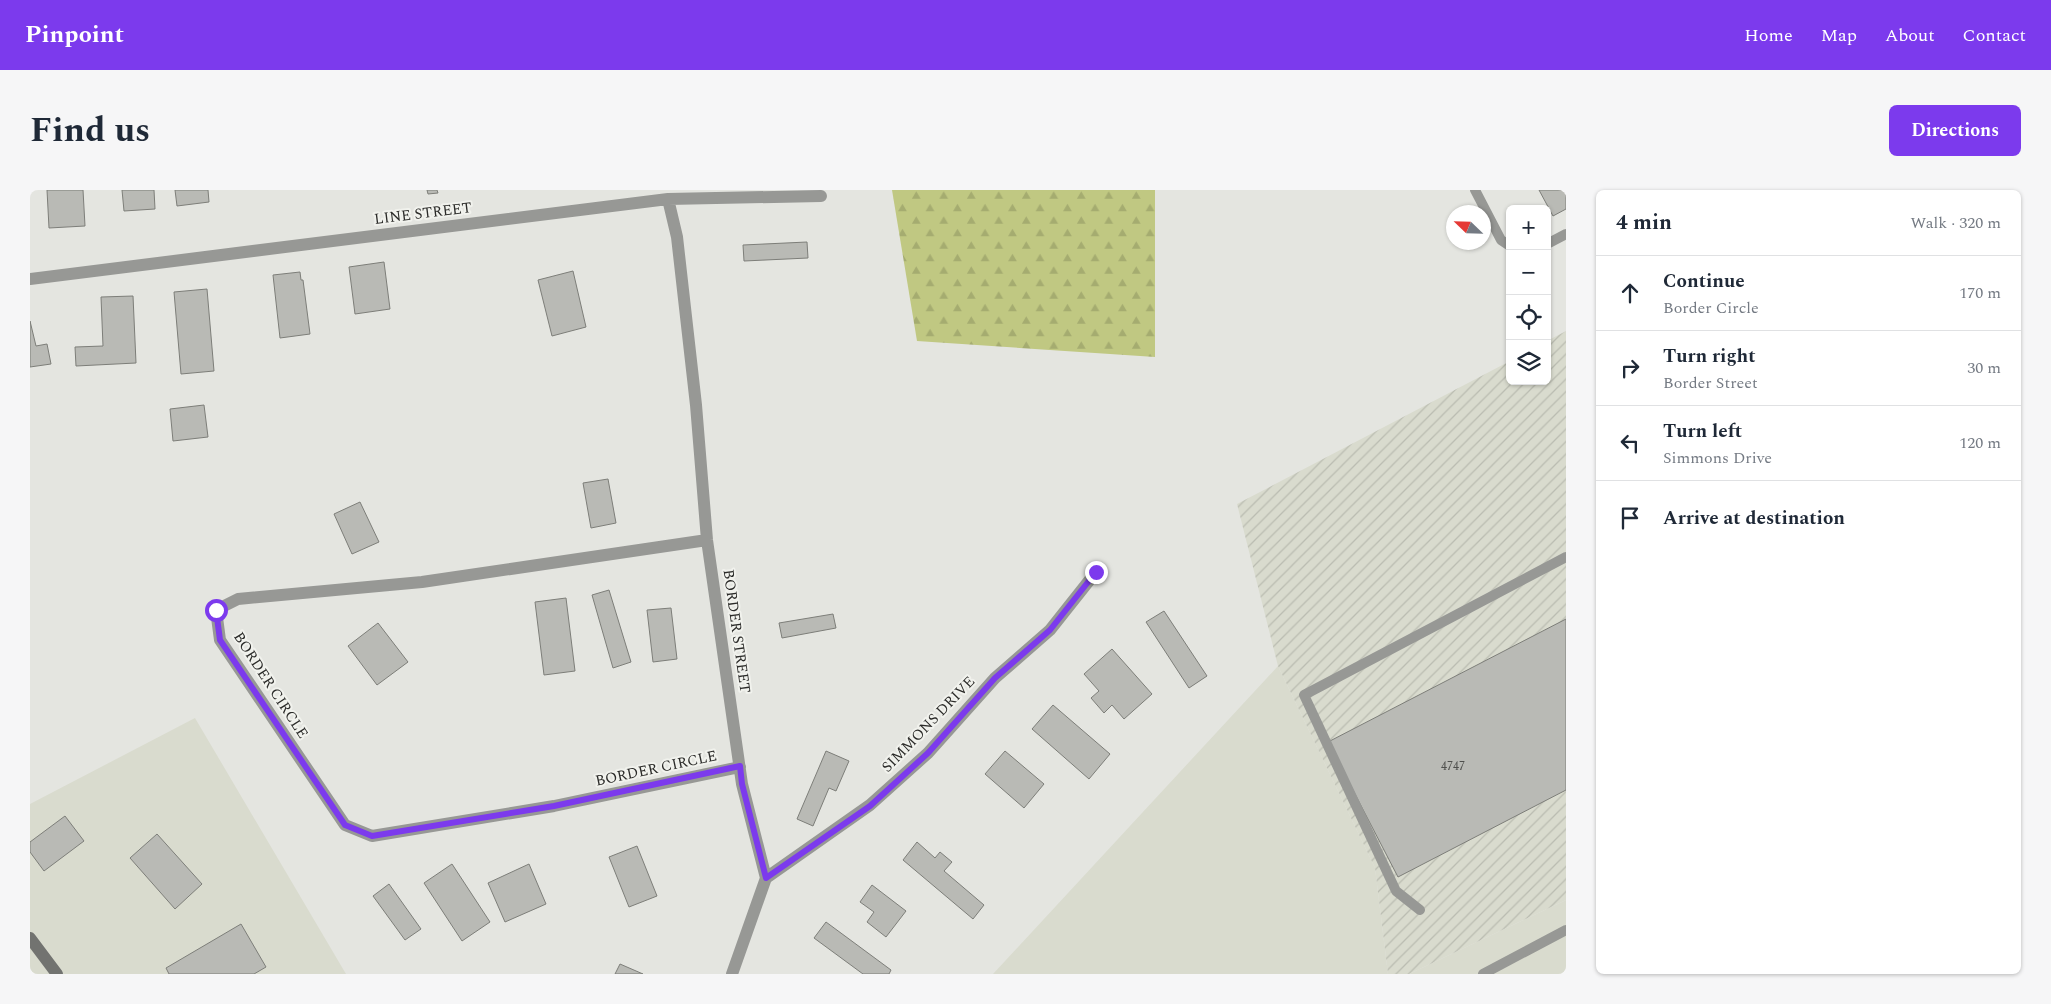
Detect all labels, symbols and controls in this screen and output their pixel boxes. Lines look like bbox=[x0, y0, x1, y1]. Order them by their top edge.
text: Pinpoint bbox=[25, 17, 124, 53]
text: Home bbox=[1744, 22, 1793, 49]
text: Map bbox=[1821, 22, 1857, 49]
text: About bbox=[1885, 22, 1935, 49]
text: Contact bbox=[1963, 22, 2026, 49]
text: Find us bbox=[30, 104, 150, 157]
button: Directions bbox=[1889, 105, 2021, 156]
street label: LINE STREET bbox=[373, 196, 473, 231]
north arrow bbox=[1446, 205, 1491, 250]
map controls bbox=[1506, 205, 1551, 385]
button: + bbox=[1506, 205, 1551, 250]
text: 4 min bbox=[1616, 207, 1672, 239]
text: Walk · 320 m bbox=[1910, 211, 2001, 235]
button: − bbox=[1506, 250, 1551, 295]
text: Continue bbox=[1663, 267, 1745, 296]
icon: ahead bbox=[1616, 279, 1644, 307]
text: 170 m bbox=[1959, 281, 2001, 305]
button: locate bbox=[1506, 295, 1551, 340]
text: Border Circle bbox=[1663, 296, 1759, 320]
button: layers bbox=[1506, 340, 1551, 385]
text: Turn right bbox=[1663, 342, 1756, 371]
icon: right bbox=[1616, 354, 1644, 382]
text: 30 m bbox=[1967, 356, 2001, 380]
text: Border Street bbox=[1663, 371, 1758, 395]
text: Turn left bbox=[1663, 417, 1742, 446]
icon: left bbox=[1616, 429, 1644, 457]
text: 120 m bbox=[1959, 431, 2001, 455]
text: Simmons Drive bbox=[1663, 446, 1772, 470]
icon: arrive bbox=[1616, 504, 1644, 532]
text: Arrive at destination bbox=[1663, 504, 1845, 533]
route end bbox=[1085, 561, 1108, 584]
street label: BORDER STREET bbox=[716, 568, 757, 694]
route start bbox=[205, 599, 228, 622]
street label: BORDER CIRCLE bbox=[227, 627, 314, 743]
street label: SIMMONS DRIVE bbox=[876, 671, 981, 778]
street label: BORDER CIRCLE bbox=[593, 744, 719, 793]
house number: 4747 bbox=[1441, 757, 1465, 776]

